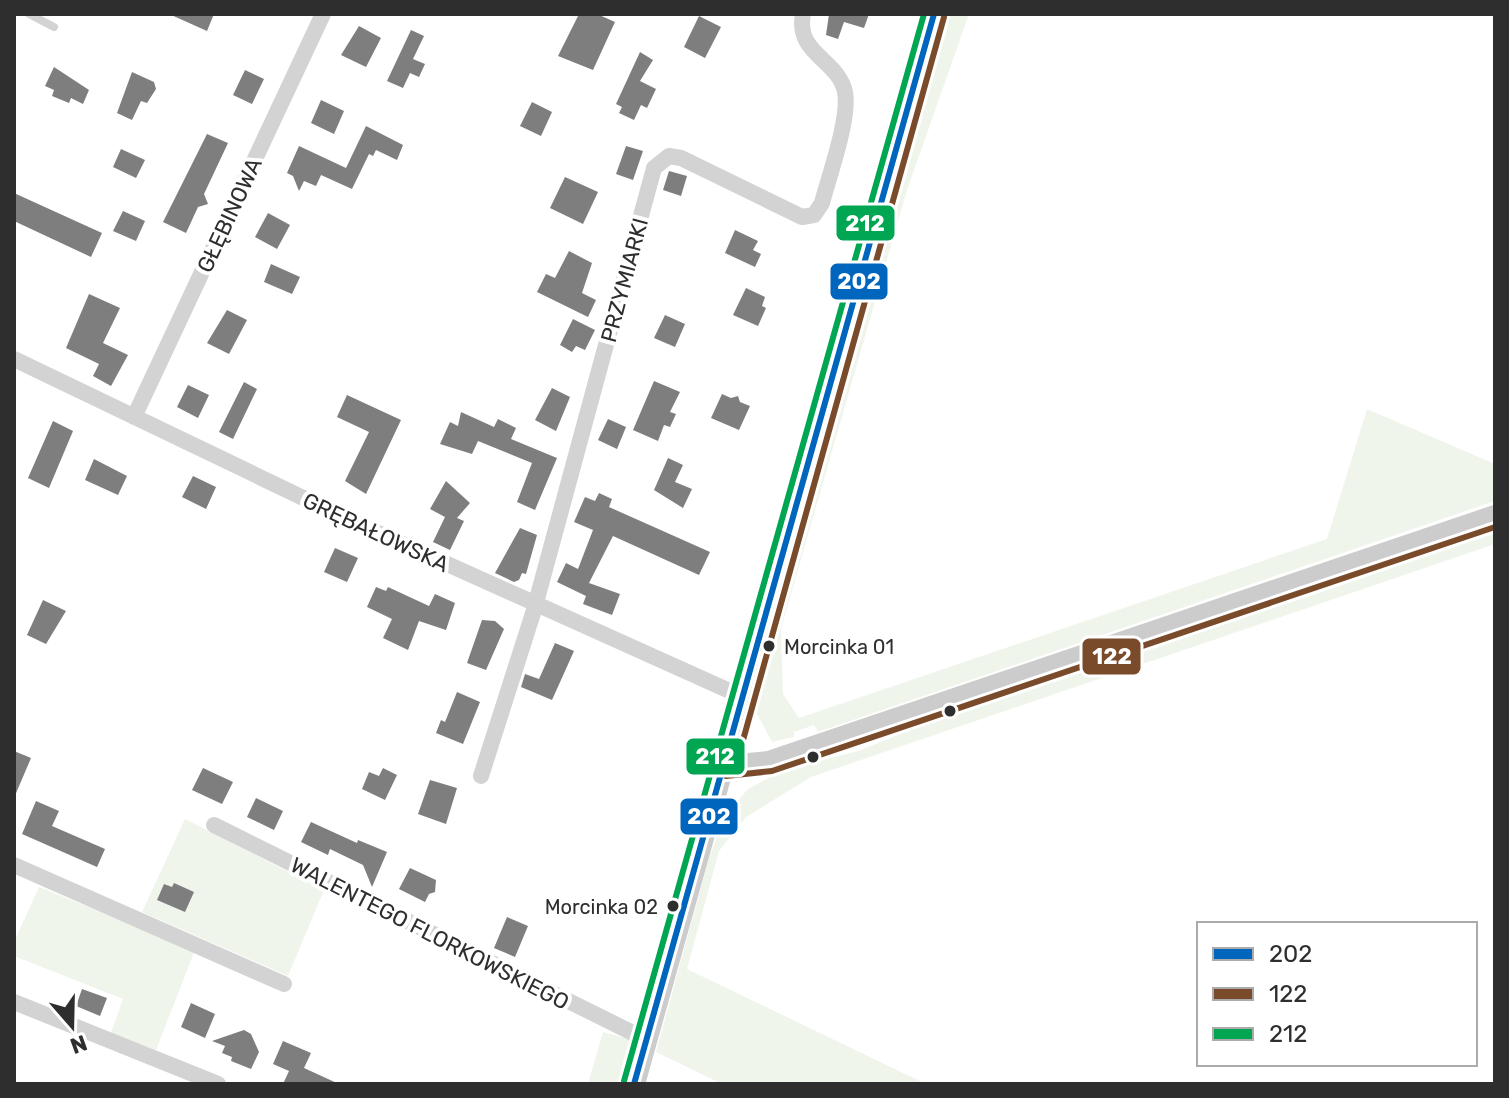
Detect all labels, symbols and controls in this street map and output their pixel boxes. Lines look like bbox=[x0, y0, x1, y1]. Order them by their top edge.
street label: GŁĘBINOWA bbox=[191, 153, 268, 277]
line badge: 212 bbox=[835, 204, 896, 242]
text: 212 bbox=[845, 210, 885, 237]
street label: PRZYMIARKI bbox=[595, 215, 654, 345]
line badge: 202 bbox=[829, 262, 889, 301]
text: 202 bbox=[837, 268, 881, 295]
street label: GRĘBAŁOWSKA bbox=[298, 487, 453, 578]
place label: Morcinka 01 bbox=[784, 635, 894, 659]
line badge: 122 bbox=[1081, 637, 1142, 676]
marker: Morcinka 01 bbox=[761, 638, 777, 654]
text: 122 bbox=[1092, 643, 1132, 670]
unlabelled marker bbox=[942, 703, 958, 719]
line badge: 212 bbox=[685, 737, 746, 776]
text: 212 bbox=[695, 743, 735, 770]
unlabelled marker bbox=[805, 749, 821, 765]
line badge: 202 bbox=[679, 797, 739, 836]
text: 202 bbox=[687, 803, 731, 830]
street label: WALENTEGO FLORKOWSKIEGO bbox=[286, 851, 573, 1016]
place label: Morcinka 02 bbox=[545, 895, 658, 919]
marker: Morcinka 02 bbox=[665, 898, 681, 914]
legend bbox=[1197, 922, 1477, 1066]
text: 202 bbox=[1269, 940, 1312, 968]
text: 122 bbox=[1269, 980, 1307, 1008]
north arrow bbox=[32, 986, 112, 1066]
text: 212 bbox=[1269, 1020, 1307, 1048]
text: N bbox=[67, 1029, 91, 1060]

